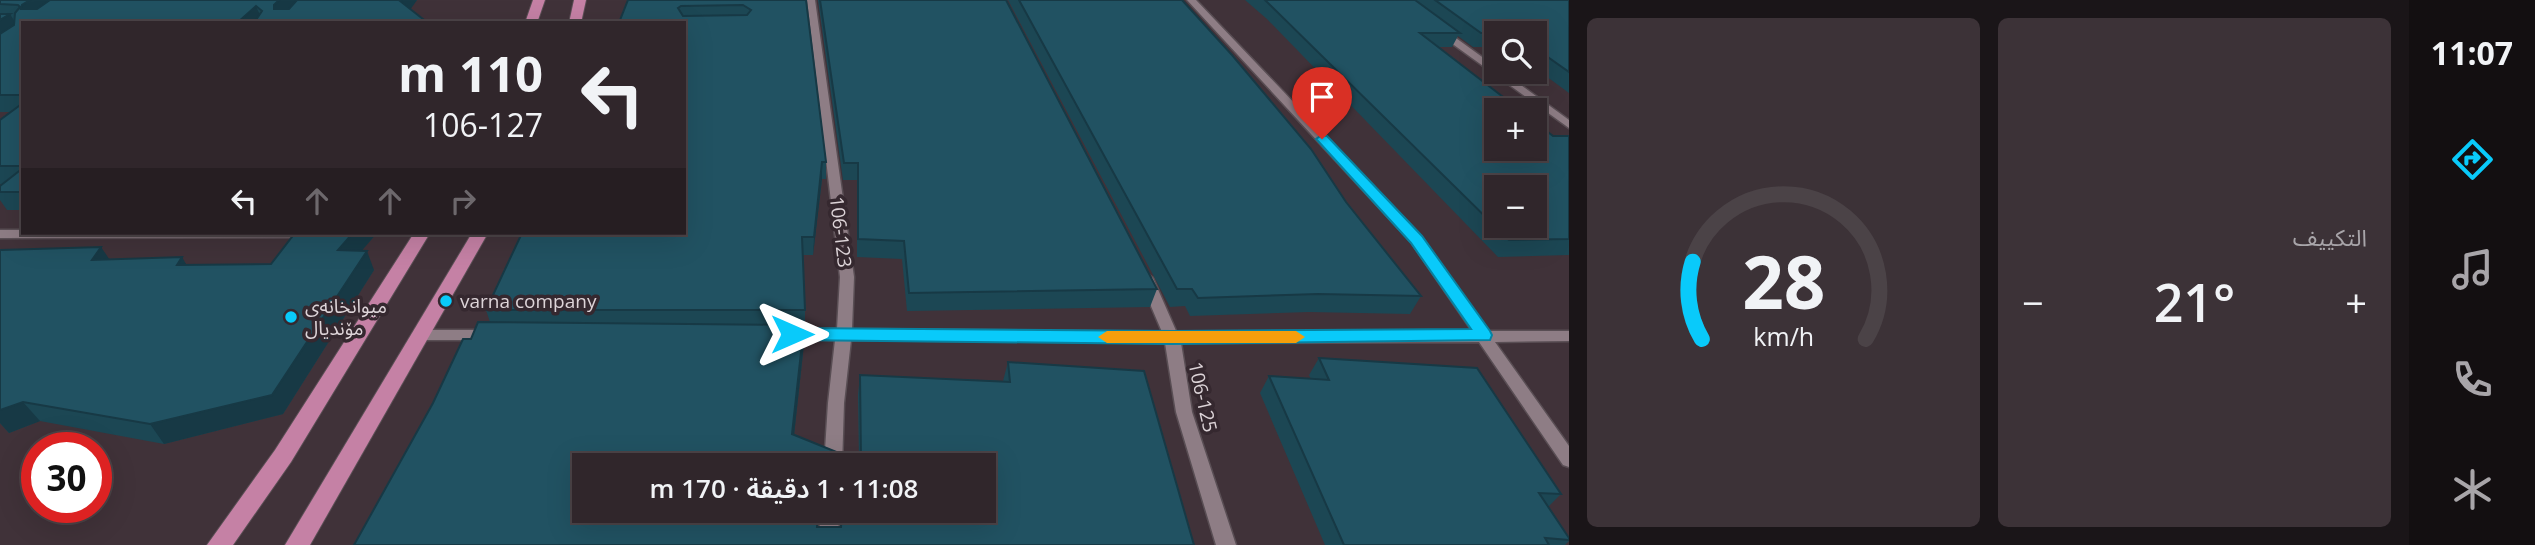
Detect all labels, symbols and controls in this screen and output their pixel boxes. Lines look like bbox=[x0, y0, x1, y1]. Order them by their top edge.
map controls bbox=[1484, 21, 1547, 238]
button: search bbox=[1484, 21, 1547, 84]
text: 11:07 bbox=[2431, 31, 2513, 74]
text: 110 m bbox=[398, 40, 543, 106]
icon: left bbox=[567, 49, 658, 140]
pin bbox=[1292, 67, 1352, 139]
icon: arrive bbox=[1303, 78, 1341, 116]
button: + bbox=[1484, 98, 1547, 161]
text: 106-127 bbox=[423, 103, 543, 146]
icon: directions bbox=[2448, 135, 2497, 184]
button: − bbox=[1484, 175, 1547, 238]
icon: left bbox=[225, 182, 263, 220]
icon: ahead bbox=[298, 182, 336, 220]
icon: ahead bbox=[371, 182, 409, 220]
icon: right bbox=[444, 182, 482, 220]
street label: 106-123 bbox=[824, 195, 858, 269]
text: التكييف bbox=[2293, 221, 2367, 253]
text: 28 bbox=[1742, 231, 1825, 330]
icon: music bbox=[2448, 245, 2497, 294]
text: 21° bbox=[2154, 266, 2235, 337]
text: − bbox=[2022, 276, 2044, 328]
text: + bbox=[2345, 276, 2367, 328]
place label: varna company bbox=[460, 288, 597, 314]
place label: میوانخانەی مۆندیال bbox=[305, 293, 387, 341]
marker: varna company bbox=[438, 293, 454, 309]
position arrow bbox=[755, 297, 829, 371]
marker: میوانخانەی مۆندیال bbox=[283, 309, 299, 325]
text: km/h bbox=[1753, 318, 1814, 352]
icon: phone bbox=[2448, 355, 2497, 404]
street label: 106-125 bbox=[1182, 359, 1224, 435]
speed limit sign: 30 bbox=[21, 432, 112, 523]
icon: climate bbox=[2448, 465, 2497, 514]
text: 11:08 · 1 دقيقة · 170 m bbox=[650, 470, 918, 506]

